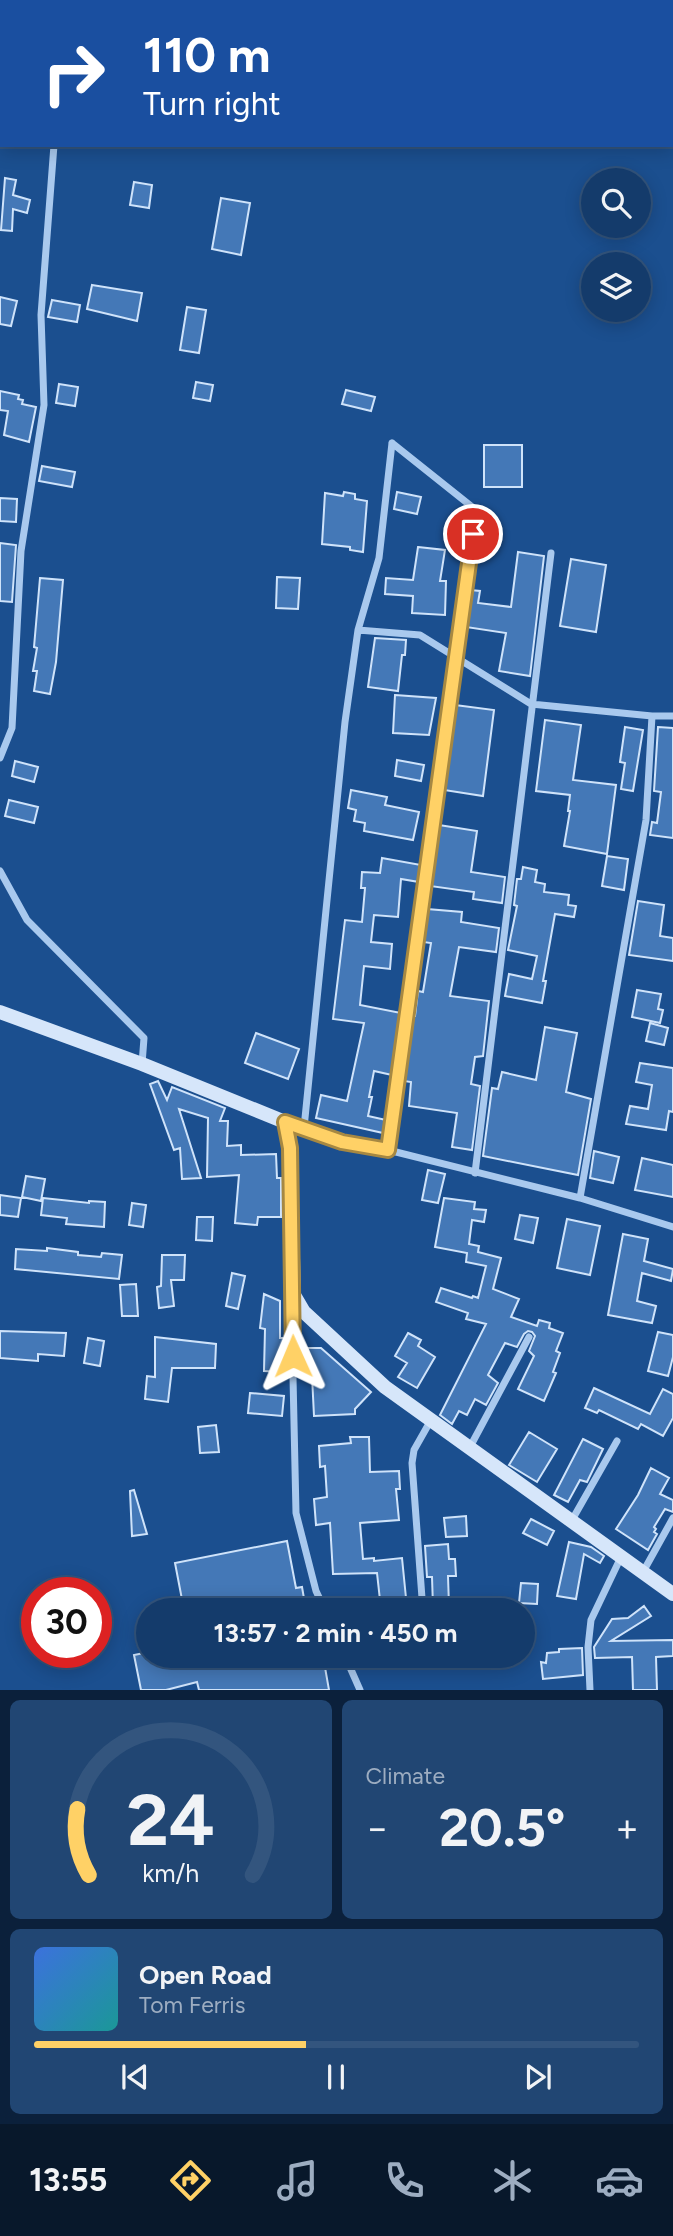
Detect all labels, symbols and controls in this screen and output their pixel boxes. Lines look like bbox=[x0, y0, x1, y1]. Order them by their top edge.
text: 110 m bbox=[143, 25, 271, 84]
icon: right bbox=[28, 28, 119, 119]
text: Turn right bbox=[143, 85, 281, 123]
map controls bbox=[581, 168, 651, 322]
button: search bbox=[581, 168, 651, 238]
button: layers bbox=[581, 252, 651, 322]
pin bbox=[443, 504, 503, 564]
icon: arrive bbox=[454, 515, 492, 553]
position arrow bbox=[256, 1319, 330, 1393]
speed limit sign: 30 bbox=[21, 1577, 112, 1668]
text: 13:57 · 2 min · 450 m bbox=[214, 1617, 457, 1649]
text: Climate bbox=[366, 1762, 445, 1790]
text: 24 bbox=[127, 1777, 215, 1864]
text: 20.5° bbox=[439, 1797, 566, 1859]
text: − bbox=[366, 1805, 389, 1851]
text: + bbox=[615, 1805, 639, 1851]
text: km/h bbox=[142, 1858, 199, 1888]
text: Open Road bbox=[139, 1959, 272, 1991]
text: Tom Ferris bbox=[139, 1991, 245, 2019]
icon: previous bbox=[116, 2058, 154, 2096]
icon: pause bbox=[317, 2058, 355, 2096]
icon: next bbox=[519, 2058, 557, 2096]
icon: directions bbox=[166, 2156, 215, 2205]
icon: music bbox=[273, 2156, 322, 2205]
icon: phone bbox=[380, 2156, 429, 2205]
icon: climate bbox=[488, 2156, 537, 2205]
icon: car bbox=[595, 2156, 644, 2205]
text: 13:55 bbox=[29, 2161, 107, 2199]

